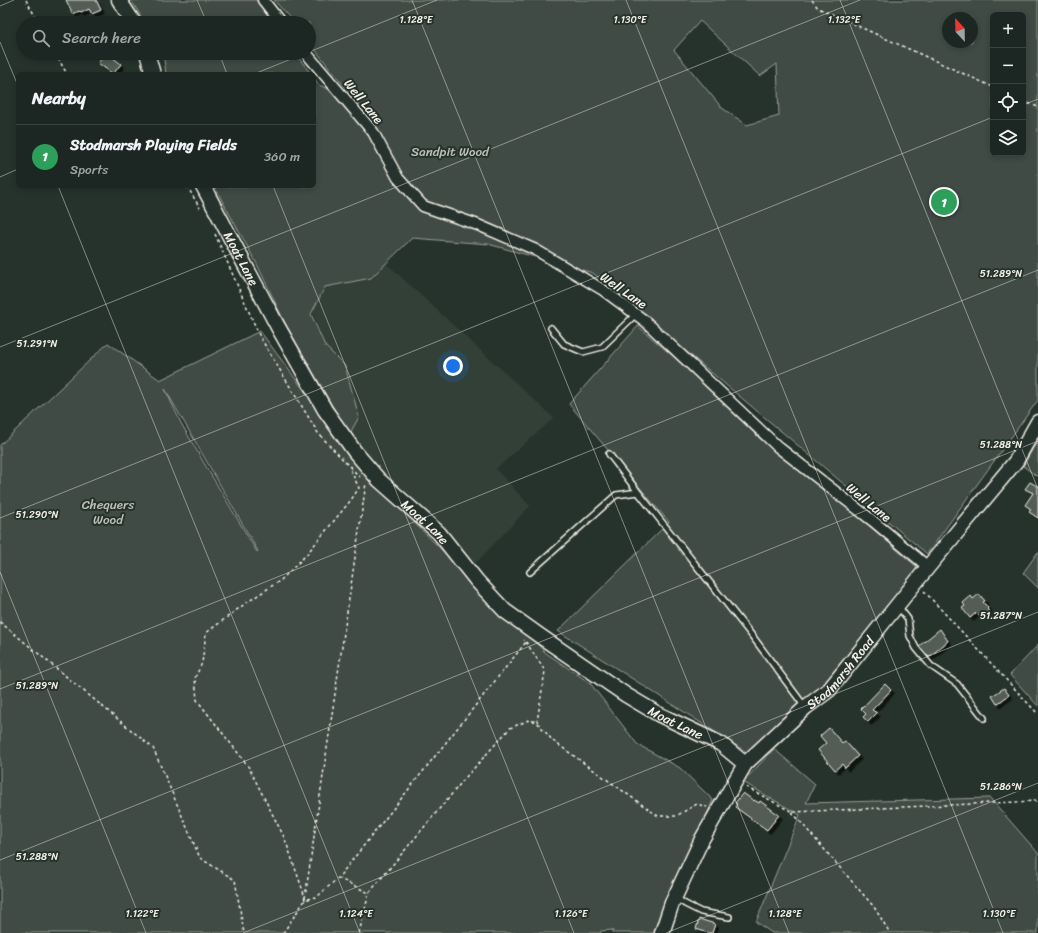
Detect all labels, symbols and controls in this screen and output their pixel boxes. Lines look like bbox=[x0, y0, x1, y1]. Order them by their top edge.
text: 1.128°E bbox=[399, 11, 434, 29]
text: 1.130°E bbox=[613, 11, 648, 29]
text: 1.132°E bbox=[828, 11, 862, 29]
north arrow bbox=[942, 12, 978, 48]
map controls bbox=[990, 12, 1026, 156]
button: + bbox=[990, 12, 1026, 48]
search box bbox=[16, 16, 316, 60]
text: Search here bbox=[62, 25, 141, 51]
icon: search bbox=[30, 27, 52, 49]
button: − bbox=[990, 48, 1026, 84]
street label: Well Lane bbox=[338, 73, 389, 129]
text: Nearby bbox=[32, 83, 86, 113]
button: locate bbox=[990, 84, 1026, 120]
button: layers bbox=[990, 120, 1026, 156]
text: Stodmarsh Playing Fields bbox=[70, 132, 237, 158]
park label: Sandpit Wood bbox=[411, 140, 490, 163]
text: 1 bbox=[42, 145, 48, 168]
text: 360 m bbox=[264, 145, 300, 168]
text: Sports bbox=[70, 158, 108, 181]
pin: 1 bbox=[931, 187, 957, 217]
street label: Moat Lane bbox=[217, 227, 265, 290]
text: 51.289°N bbox=[980, 265, 1022, 283]
street label: Well Lane bbox=[595, 266, 652, 315]
text: 51.291°N bbox=[17, 335, 57, 353]
your location bbox=[443, 356, 463, 376]
text: 51.288°N bbox=[980, 436, 1022, 454]
street label: Well Lane bbox=[841, 477, 897, 528]
park label: Chequers Wood bbox=[82, 493, 135, 531]
street label: Moat Lane bbox=[396, 494, 455, 550]
text: 51.290°N bbox=[16, 506, 58, 524]
text: 51.287°N bbox=[980, 607, 1022, 625]
street label: Stodmarsh Road bbox=[801, 630, 881, 715]
text: 51.289°N bbox=[16, 677, 58, 695]
street label: Moat Lane bbox=[643, 699, 707, 746]
text: 51.286°N bbox=[980, 778, 1022, 796]
text: 51.288°N bbox=[16, 848, 58, 866]
text: 1.122°E bbox=[126, 905, 160, 923]
text: 1.124°E bbox=[339, 905, 374, 923]
text: 1.126°E bbox=[555, 905, 589, 923]
text: 1.128°E bbox=[768, 905, 803, 923]
text: 1.130°E bbox=[982, 905, 1017, 923]

